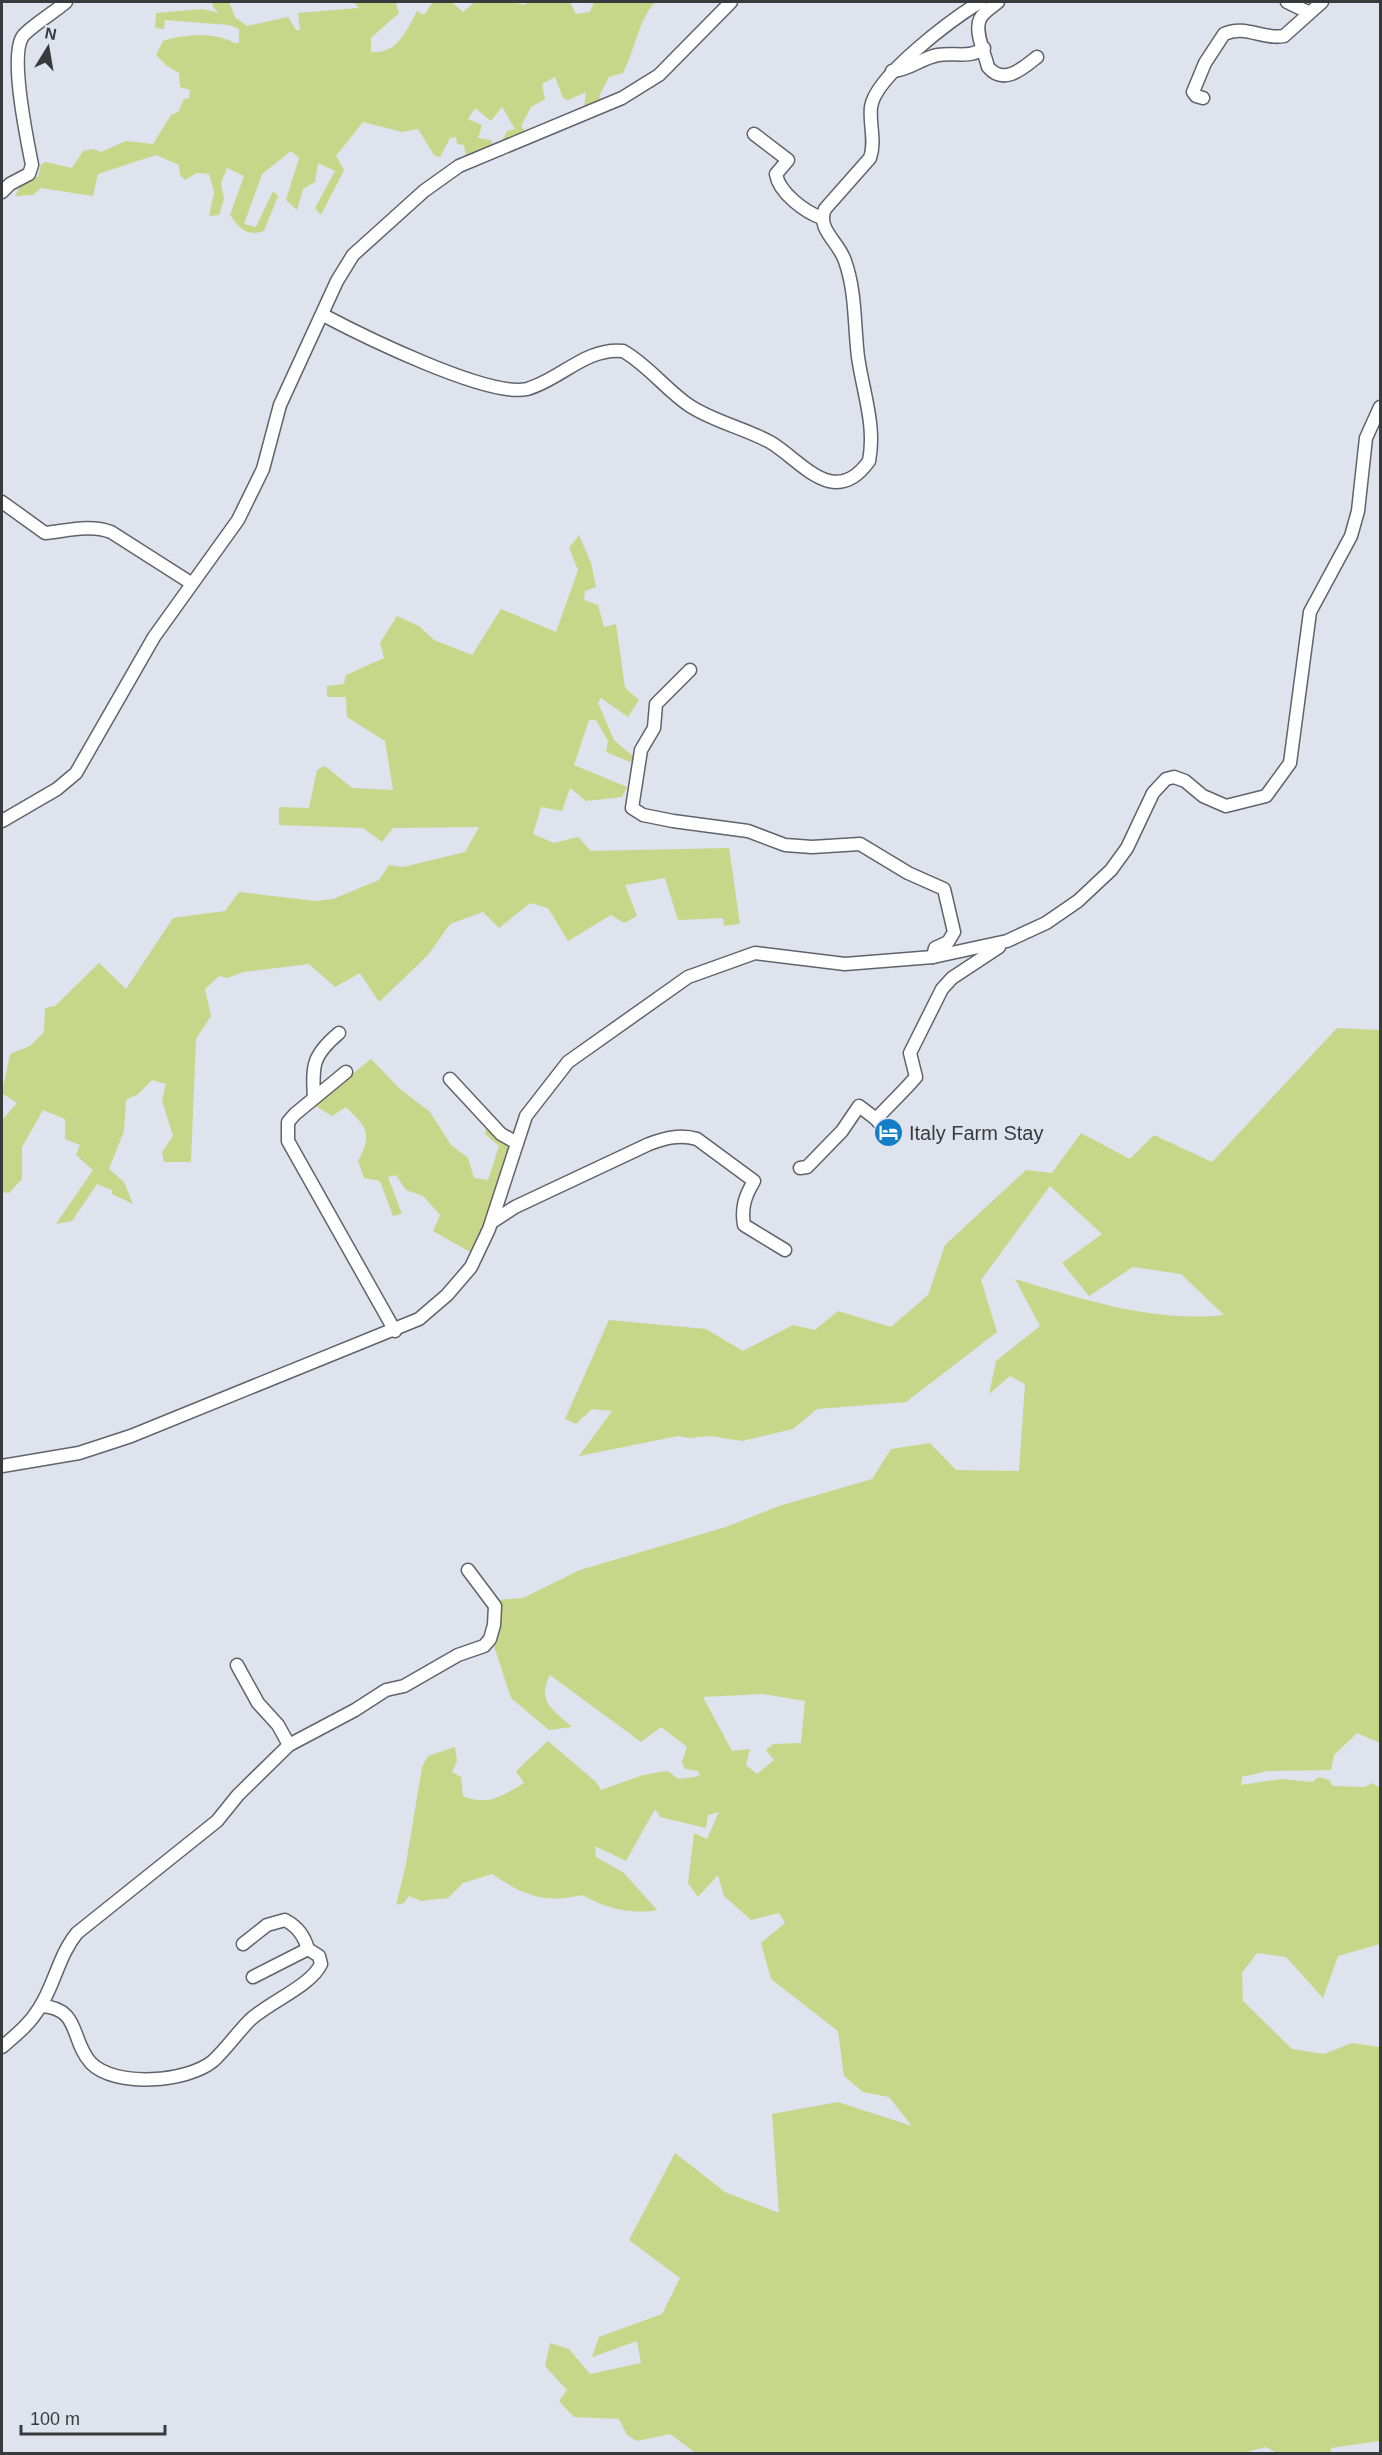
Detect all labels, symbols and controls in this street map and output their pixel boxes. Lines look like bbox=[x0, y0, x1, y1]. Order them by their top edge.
north arrow bbox=[18, 18, 78, 78]
text: N bbox=[43, 24, 58, 43]
hotel icon: Italy Farm Stay bbox=[872, 1117, 904, 1149]
place label: Italy Farm Stay bbox=[909, 1122, 1043, 1144]
scale bar bbox=[21, 2398, 165, 2436]
text: 100 m bbox=[30, 2409, 80, 2429]

